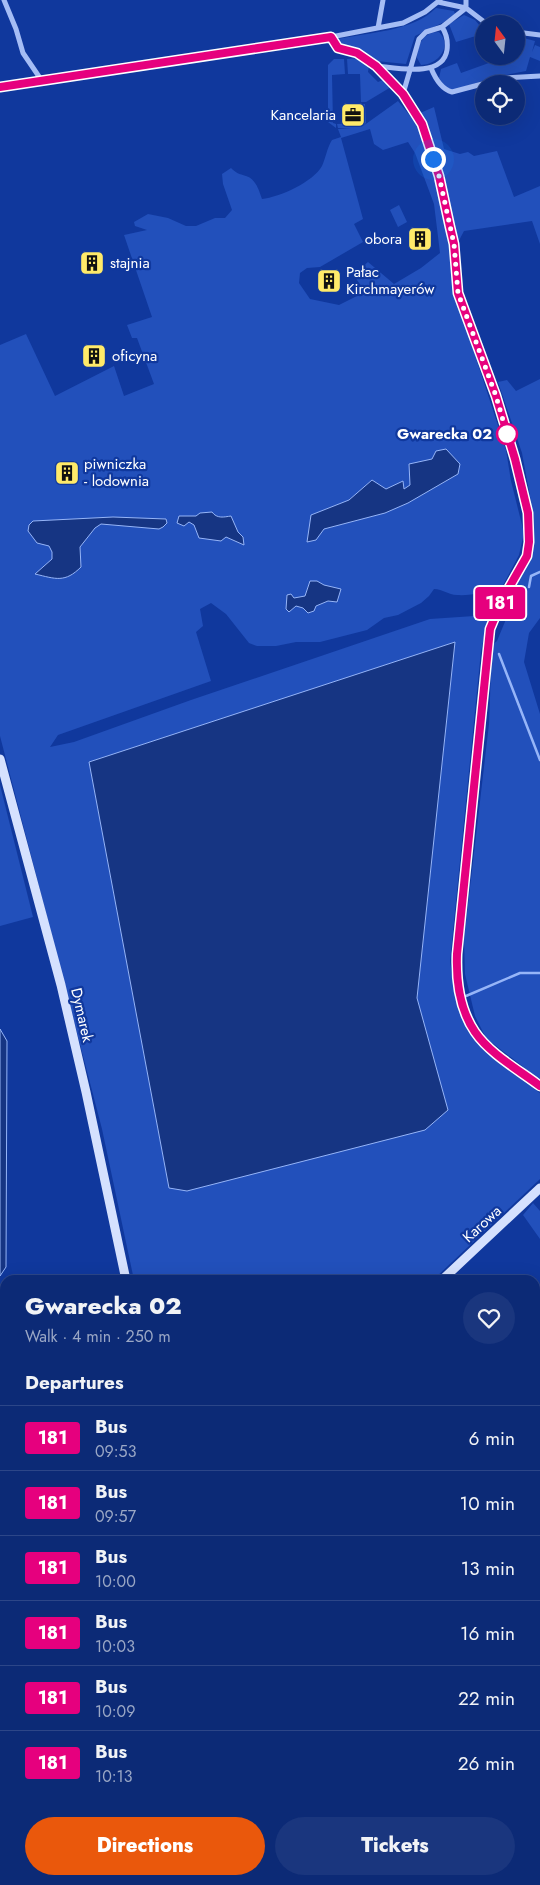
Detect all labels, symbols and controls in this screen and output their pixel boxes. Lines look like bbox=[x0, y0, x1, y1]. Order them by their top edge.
north arrow bbox=[475, 15, 525, 65]
map controls bbox=[475, 15, 525, 125]
button: locate bbox=[475, 75, 525, 125]
office icon: Kancelaria bbox=[340, 102, 366, 128]
place label: Kancelaria bbox=[271, 104, 336, 126]
your location bbox=[421, 147, 446, 172]
building icon: obora bbox=[407, 226, 433, 252]
place label: obora bbox=[365, 228, 402, 250]
building icon: stajnia bbox=[79, 250, 105, 276]
place label: stajnia bbox=[110, 252, 150, 274]
place label: Pałac Kirchmayerów bbox=[346, 261, 435, 300]
building icon: Pałac Kirchmayerów bbox=[316, 268, 342, 294]
building icon: oficyna bbox=[81, 343, 107, 369]
place label: oficyna bbox=[112, 345, 157, 367]
place label: Gwarecka 02 bbox=[397, 423, 492, 445]
marker: Gwarecka 02 bbox=[496, 423, 518, 445]
place label: piwniczka - lodownia bbox=[84, 453, 149, 492]
building icon: piwniczka - lodownia bbox=[54, 460, 80, 486]
line badge: 181 bbox=[471, 587, 529, 619]
text: 181 bbox=[485, 590, 515, 616]
street label: Dymarek bbox=[65, 986, 99, 1045]
street label: Karowa bbox=[458, 1200, 506, 1248]
text: Gwarecka 02 bbox=[25, 1288, 182, 1323]
button: heart bbox=[463, 1292, 515, 1344]
text: Walk · 4 min · 250 m bbox=[25, 1325, 171, 1348]
text: Departures bbox=[25, 1369, 124, 1396]
text: Bus bbox=[95, 1413, 127, 1440]
text: 181 bbox=[38, 1425, 67, 1451]
text: 6 min bbox=[469, 1425, 515, 1452]
text: 09:53 bbox=[95, 1440, 136, 1463]
text: Bus bbox=[95, 1478, 127, 1505]
text: 181 bbox=[38, 1490, 67, 1516]
text: 10 min bbox=[460, 1490, 515, 1517]
text: 09:57 bbox=[95, 1505, 136, 1528]
text: Bus bbox=[95, 1543, 127, 1570]
text: 181 bbox=[38, 1555, 67, 1581]
text: 13 min bbox=[461, 1555, 515, 1582]
text: 10:00 bbox=[95, 1570, 136, 1593]
text: Bus bbox=[95, 1608, 127, 1635]
text: 181 bbox=[38, 1620, 67, 1646]
text: 16 min bbox=[460, 1620, 515, 1647]
text: 10:03 bbox=[95, 1635, 135, 1658]
text: Bus bbox=[95, 1673, 127, 1700]
text: 181 bbox=[38, 1685, 67, 1711]
text: 22 min bbox=[458, 1685, 515, 1712]
text: 10:09 bbox=[95, 1700, 135, 1723]
text: Bus bbox=[95, 1738, 127, 1765]
text: 181 bbox=[38, 1750, 67, 1776]
text: 26 min bbox=[458, 1750, 515, 1777]
text: 10:13 bbox=[95, 1765, 133, 1788]
button: Directions bbox=[25, 1817, 265, 1875]
button: Tickets bbox=[275, 1817, 515, 1875]

